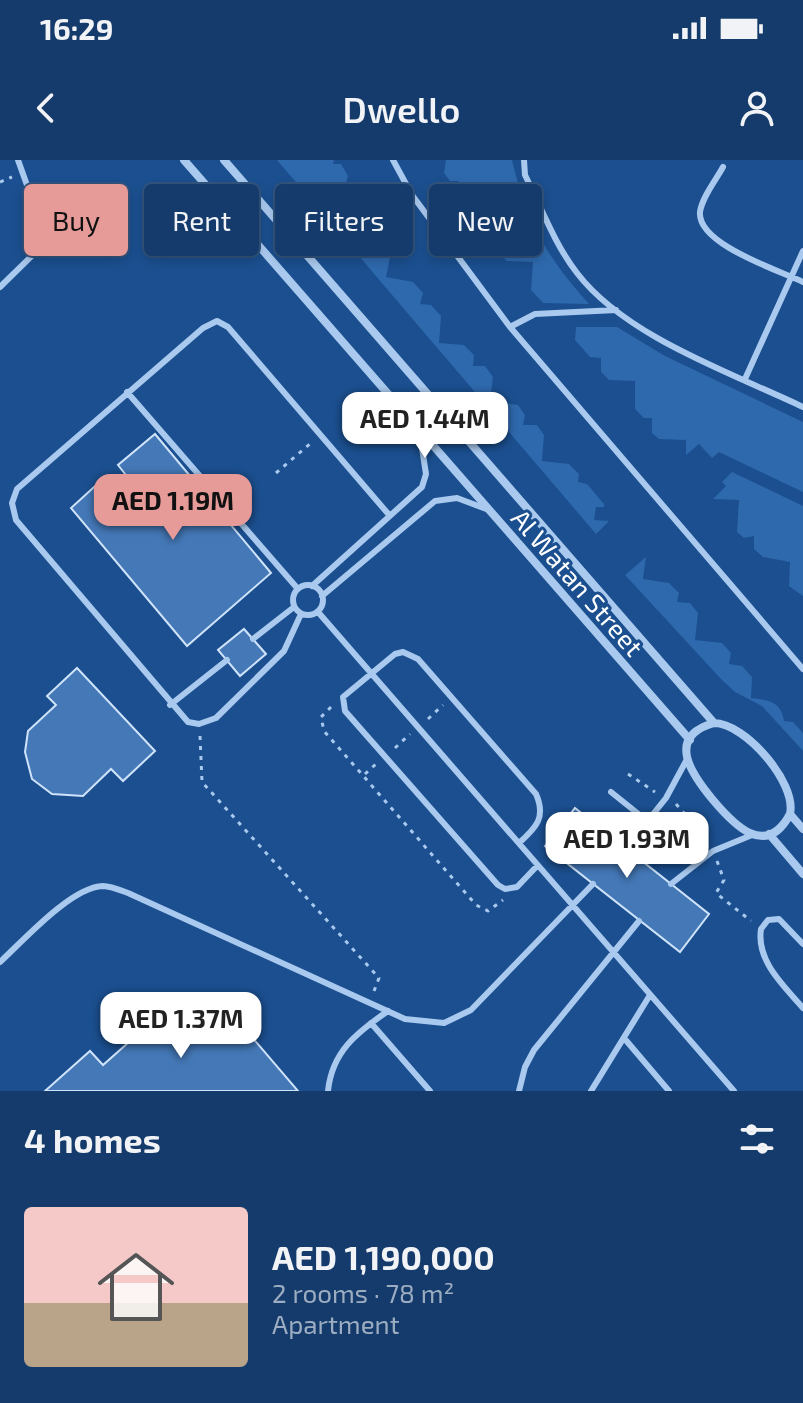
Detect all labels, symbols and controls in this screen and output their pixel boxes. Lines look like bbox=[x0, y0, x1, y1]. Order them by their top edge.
text: 16:29 bbox=[40, 10, 114, 46]
icon: back bbox=[24, 86, 68, 130]
icon: person bbox=[735, 86, 779, 130]
text: Dwello bbox=[343, 87, 460, 130]
chip: Buy bbox=[24, 184, 128, 256]
chip: Rent bbox=[144, 184, 259, 256]
chip: Filters bbox=[275, 184, 413, 256]
chip: New bbox=[429, 184, 542, 256]
pin: AED 1.44M bbox=[333, 392, 517, 460]
text: AED 1.44M bbox=[360, 402, 490, 433]
pin: AED 1.19M bbox=[81, 474, 265, 542]
text: AED 1.19M bbox=[112, 484, 234, 515]
street label: Al Watan Street bbox=[506, 502, 650, 662]
pin: AED 1.93M bbox=[535, 812, 719, 880]
text: AED 1.93M bbox=[564, 822, 690, 853]
pin: AED 1.37M bbox=[89, 992, 273, 1060]
text: AED 1.37M bbox=[118, 1002, 244, 1033]
icon: filters bbox=[735, 1117, 779, 1161]
text: 4 homes bbox=[24, 1119, 161, 1160]
text: AED 1,190,000 bbox=[272, 1236, 495, 1277]
icon: home bbox=[88, 1239, 184, 1335]
text: 2 rooms · 78 m² bbox=[272, 1277, 454, 1308]
text: Apartment bbox=[272, 1308, 400, 1339]

